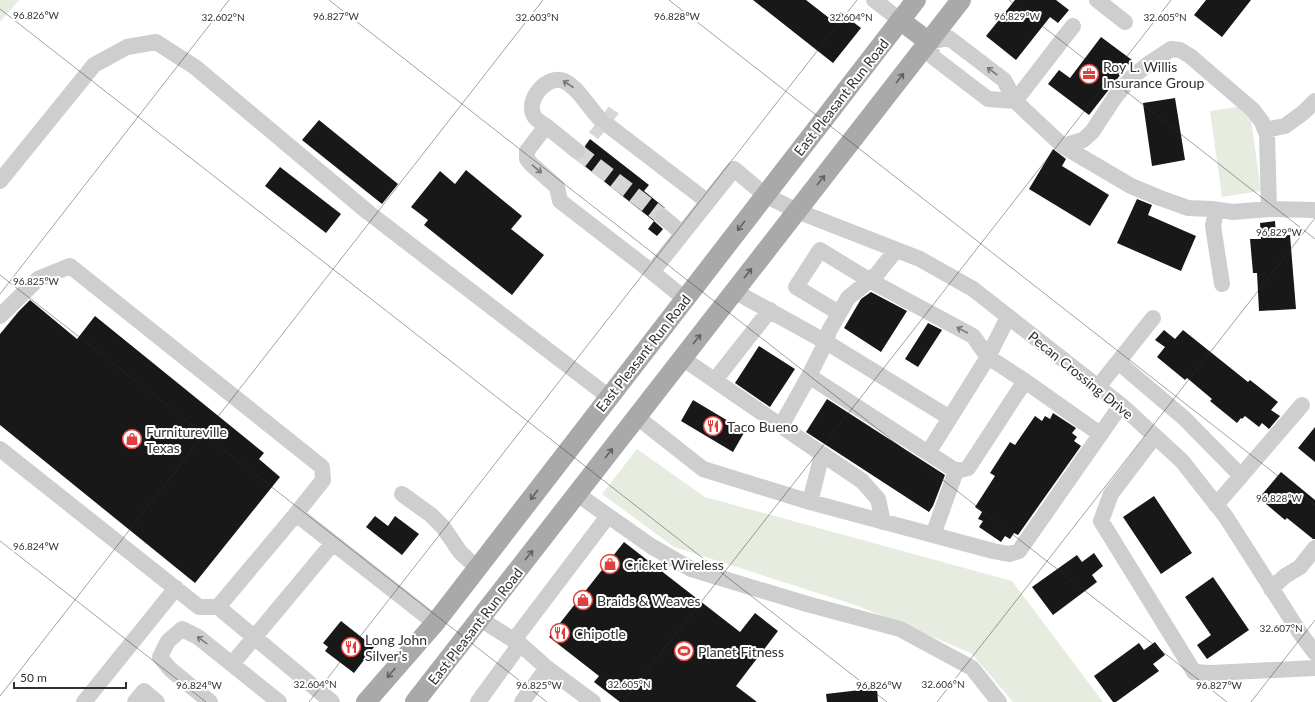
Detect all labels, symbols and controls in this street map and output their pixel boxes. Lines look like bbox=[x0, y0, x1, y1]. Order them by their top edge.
text: 96.826°W bbox=[13, 9, 60, 21]
text: 96.827°W bbox=[313, 10, 360, 22]
text: 96.828°W bbox=[654, 10, 701, 22]
text: 96.829°W bbox=[994, 10, 1041, 22]
text: 32.602°N bbox=[201, 11, 245, 23]
text: 32.603°N bbox=[515, 11, 559, 23]
text: 32.604°N bbox=[829, 11, 873, 23]
text: 32.605°N bbox=[1143, 11, 1187, 23]
street label: East Pleasant Run Road bbox=[790, 35, 892, 159]
place label: Roy L. Willis Insurance Group bbox=[1103, 58, 1204, 91]
office icon: Roy L. Willis Insurance Group bbox=[1078, 63, 1100, 85]
one-way arrow bbox=[987, 67, 998, 75]
one-way arrow bbox=[896, 72, 905, 83]
one-way arrow bbox=[563, 80, 574, 88]
one-way arrow bbox=[531, 165, 542, 174]
one-way arrow bbox=[816, 174, 825, 185]
one-way arrow bbox=[737, 221, 746, 232]
text: 96.829°W bbox=[1256, 226, 1303, 238]
one-way arrow bbox=[743, 268, 752, 279]
text: 96.825°W bbox=[13, 275, 60, 287]
street label: East Pleasant Run Road bbox=[592, 291, 694, 415]
one-way arrow bbox=[956, 325, 968, 333]
street label: Pecan Crossing Drive bbox=[1025, 327, 1137, 423]
one-way arrow bbox=[693, 333, 702, 344]
restaurant icon: Taco Bueno bbox=[702, 415, 724, 437]
place label: Taco Bueno bbox=[727, 418, 799, 435]
place label: Furnitureville Texas bbox=[146, 423, 227, 456]
shop icon: Furnitureville Texas bbox=[121, 428, 143, 450]
one-way arrow bbox=[605, 447, 613, 458]
one-way arrow bbox=[530, 489, 538, 500]
text: 96.828°W bbox=[1256, 492, 1303, 504]
text: 96.824°W bbox=[13, 540, 60, 552]
one-way arrow bbox=[525, 550, 534, 561]
shop icon: Cricket Wireless bbox=[599, 553, 621, 575]
place label: Cricket Wireless bbox=[624, 556, 724, 573]
street label: East Pleasant Run Road bbox=[424, 564, 526, 688]
shop icon: Braids & Weaves bbox=[572, 589, 594, 611]
place label: Braids & Weaves bbox=[597, 592, 700, 609]
restaurant icon: Chipotle bbox=[549, 622, 571, 644]
text: 32.607°N bbox=[1259, 622, 1303, 634]
place label: Chipotle bbox=[574, 625, 626, 642]
place label: Long John Silver's bbox=[365, 631, 427, 664]
one-way arrow bbox=[196, 636, 207, 644]
restaurant icon: Long John Silver's bbox=[340, 636, 362, 658]
sports icon: Planet Fitness bbox=[673, 640, 695, 662]
place label: Planet Fitness bbox=[698, 643, 784, 660]
scale bar bbox=[14, 664, 126, 690]
one-way arrow bbox=[386, 668, 396, 678]
text: 50 m bbox=[20, 670, 47, 685]
text: 32.604°N bbox=[293, 678, 337, 690]
text: 32.605°N bbox=[607, 678, 651, 690]
text: 32.606°N bbox=[921, 678, 965, 690]
text: 96.824°W bbox=[176, 679, 223, 691]
text: 96.825°W bbox=[516, 679, 563, 691]
text: 96.826°W bbox=[856, 679, 903, 691]
text: 96.827°W bbox=[1196, 679, 1243, 691]

